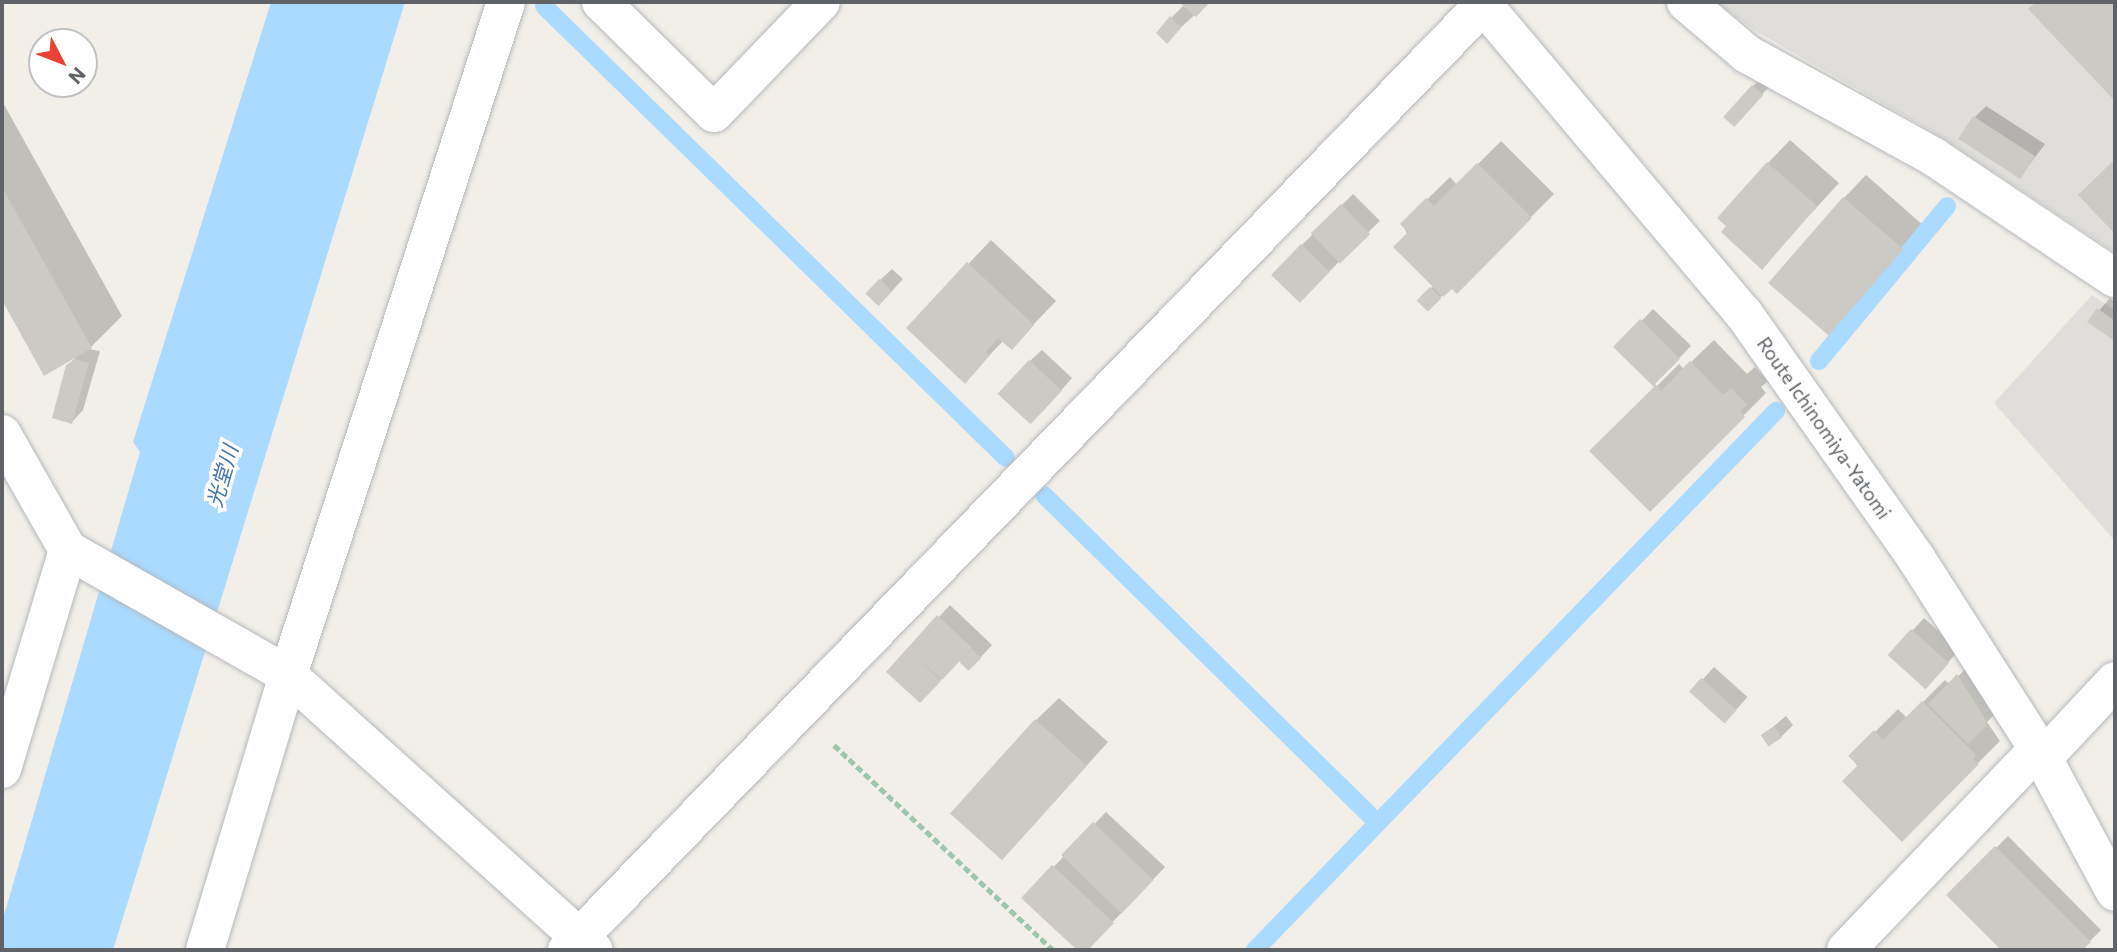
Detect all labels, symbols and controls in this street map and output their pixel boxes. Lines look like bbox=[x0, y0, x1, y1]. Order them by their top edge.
north arrow bbox=[28, 28, 98, 98]
text: N bbox=[64, 63, 91, 89]
street label: Route Ichinomiya-Yatomi bbox=[1752, 333, 1896, 523]
water label: 光堂川 bbox=[201, 442, 243, 510]

